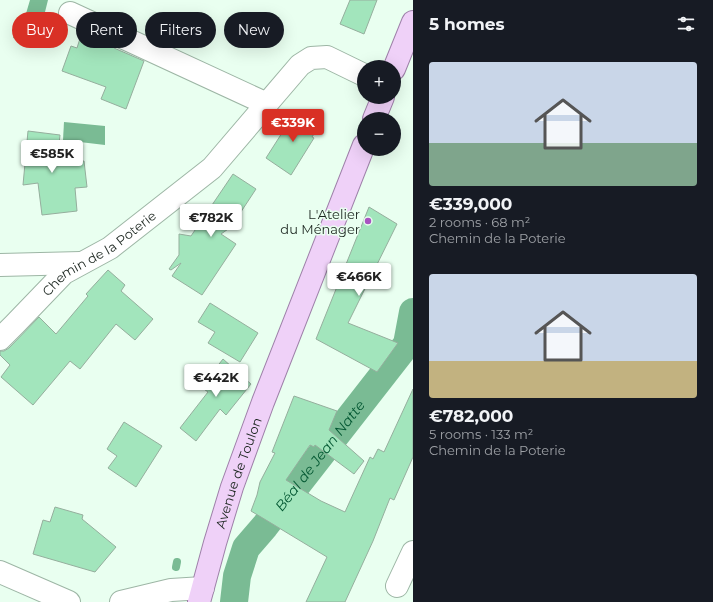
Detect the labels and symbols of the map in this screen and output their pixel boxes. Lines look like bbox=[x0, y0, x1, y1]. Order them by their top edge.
pin: €339K bbox=[265, 109, 321, 143]
pin: €585K bbox=[24, 140, 80, 174]
pin: €782K bbox=[183, 204, 239, 238]
place label: L'Atelier du Ménager bbox=[280, 206, 360, 237]
street label: Chemin de la Poterie bbox=[39, 207, 159, 299]
marker: L'Atelier du Ménager bbox=[363, 216, 373, 226]
pin: €466K bbox=[331, 263, 387, 297]
pin: €442K bbox=[188, 364, 244, 398]
water label: Béal de Jean Natte bbox=[271, 396, 369, 515]
street label: Avenue de Toulon bbox=[212, 415, 265, 530]

